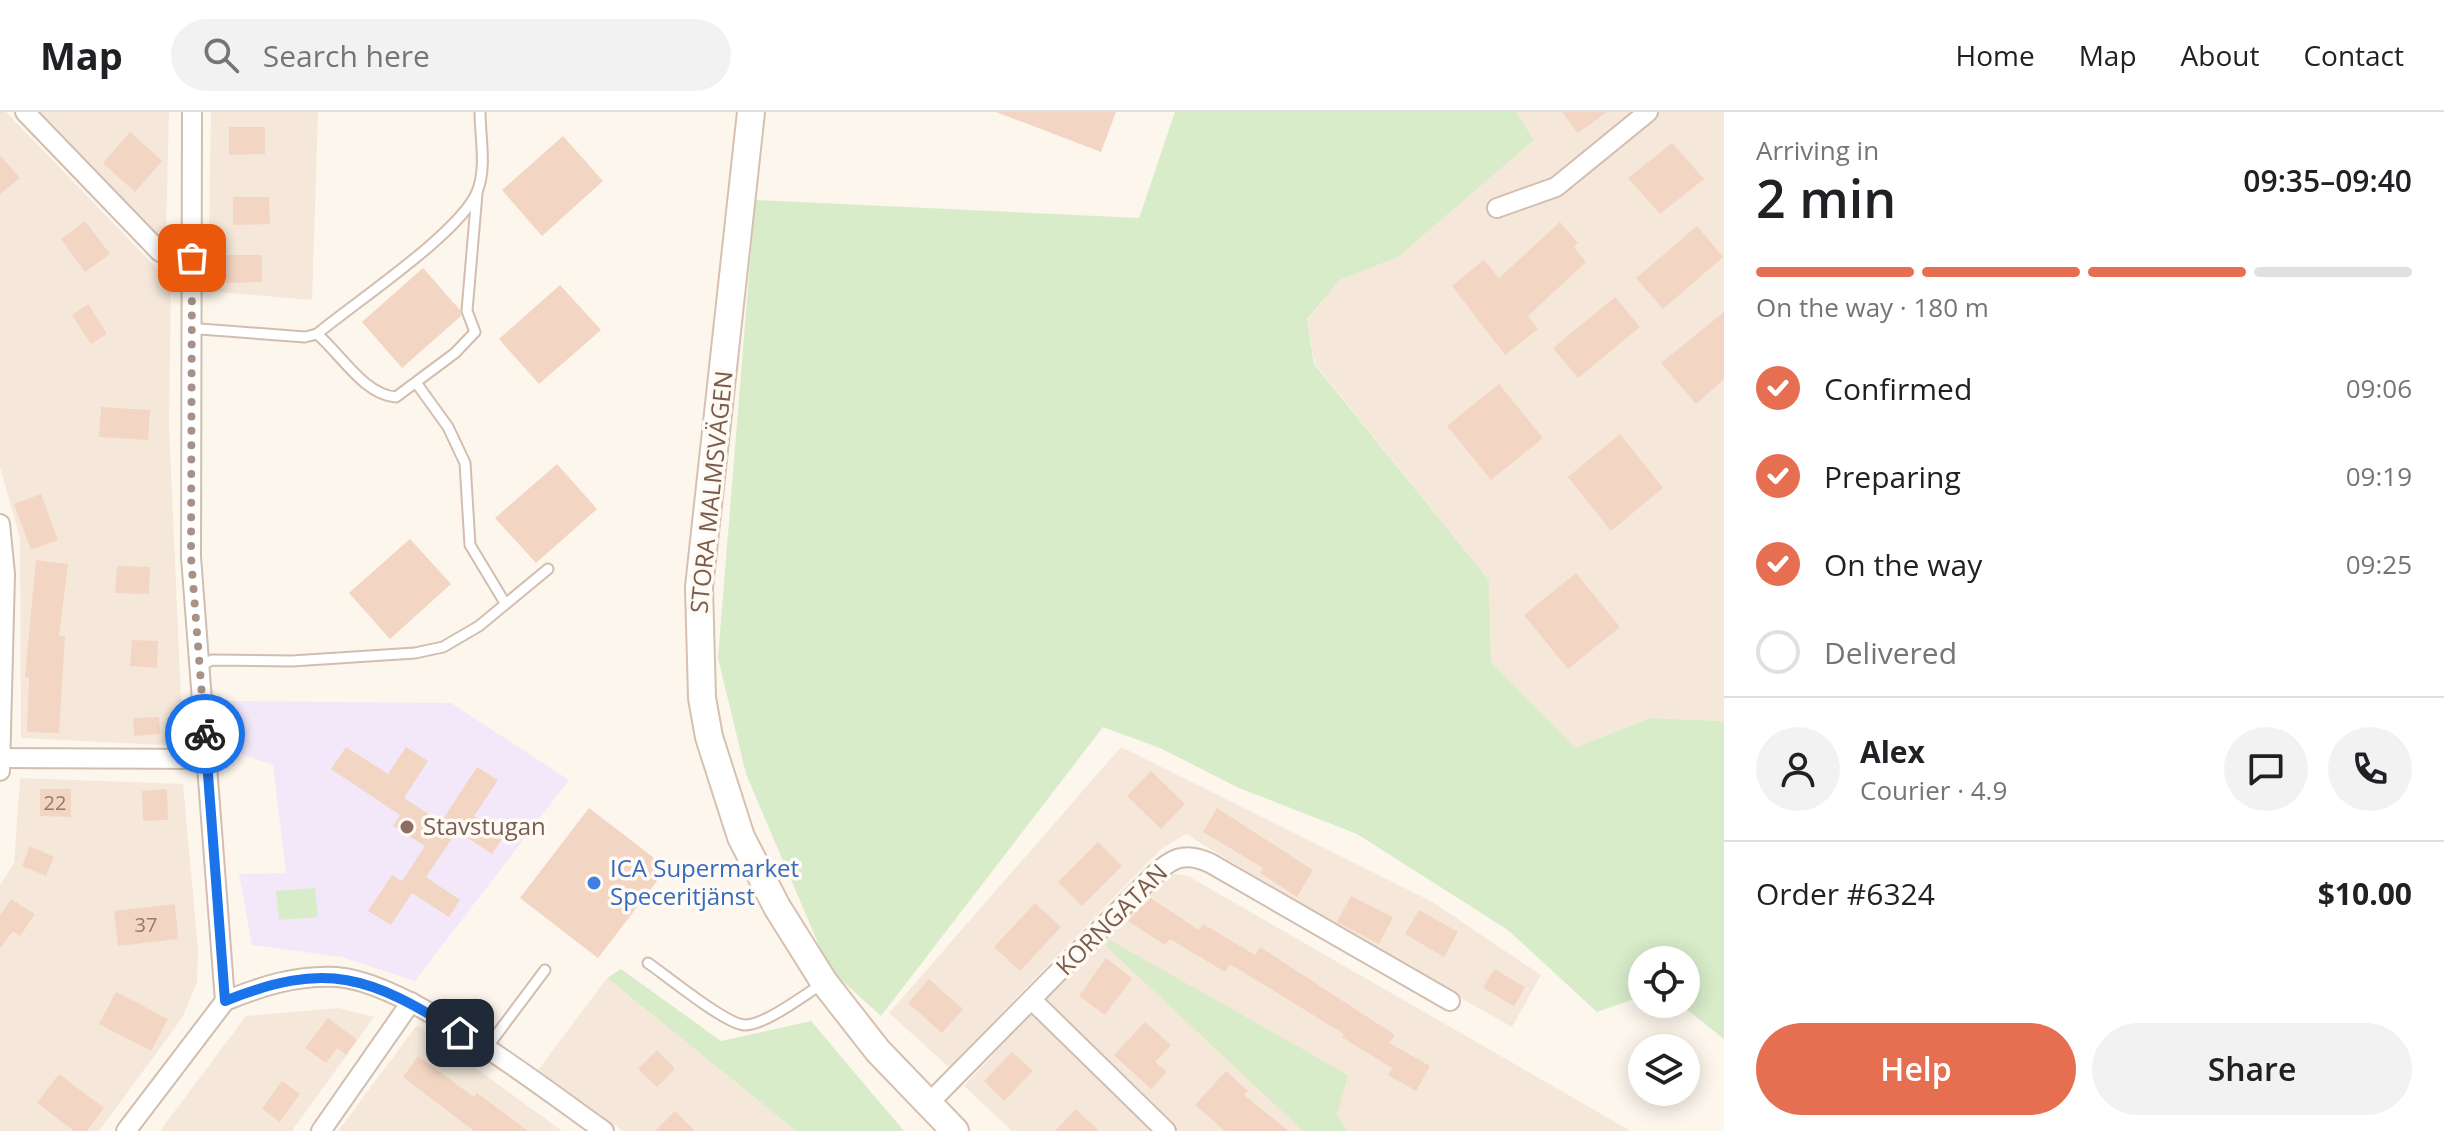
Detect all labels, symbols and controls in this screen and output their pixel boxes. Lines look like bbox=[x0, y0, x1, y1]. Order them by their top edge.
search box bbox=[171, 19, 731, 91]
text: Map bbox=[40, 29, 123, 81]
icon: search bbox=[199, 33, 243, 77]
text: Search here bbox=[263, 35, 430, 76]
text: Home bbox=[1956, 36, 2035, 74]
text: Map bbox=[2079, 36, 2137, 74]
text: About bbox=[2181, 36, 2259, 74]
text: Contact bbox=[2303, 36, 2404, 74]
text: Arriving in bbox=[1756, 132, 1879, 168]
text: 09:35–09:40 bbox=[2243, 160, 2412, 201]
text: 2 min bbox=[1756, 162, 1896, 233]
pin bbox=[158, 224, 226, 292]
icon: bag bbox=[170, 236, 214, 280]
text: On the way · 180 m bbox=[1756, 289, 1989, 325]
icon: check bbox=[1756, 366, 1800, 410]
text: Confirmed bbox=[1824, 368, 1972, 409]
street label: STORA MALMSVÄGEN bbox=[681, 369, 740, 615]
text: 09:06 bbox=[2346, 370, 2412, 406]
icon: check bbox=[1756, 454, 1800, 498]
text: Preparing bbox=[1824, 456, 1961, 497]
text: 09:19 bbox=[2346, 458, 2412, 494]
icon: check bbox=[1756, 542, 1800, 586]
text: On the way bbox=[1824, 544, 1982, 585]
text: 09:25 bbox=[2346, 546, 2412, 582]
text: Delivered bbox=[1824, 632, 1957, 673]
courier bbox=[165, 694, 245, 774]
icon: bike bbox=[183, 712, 227, 756]
button: person bbox=[1756, 727, 1840, 811]
button: chat bbox=[2224, 727, 2308, 811]
button: phone bbox=[2328, 727, 2412, 811]
text: Alex bbox=[1860, 731, 1925, 772]
text: Courier · 4.9 bbox=[1860, 772, 2007, 808]
house number: 22 bbox=[44, 789, 66, 816]
place label: Stavstugan bbox=[423, 809, 546, 842]
marker: Stavstugan bbox=[398, 818, 416, 836]
place label: ICA Supermarket Speceritjänst bbox=[610, 851, 799, 912]
street label: KORNGATAN bbox=[1048, 856, 1174, 982]
text: Order #6324 bbox=[1756, 873, 1935, 914]
text: $10.00 bbox=[2318, 873, 2412, 914]
marker: ICA Supermarket Speceritjänst bbox=[585, 874, 603, 892]
house number: 37 bbox=[135, 911, 157, 938]
map controls bbox=[1628, 946, 1700, 1106]
button: locate bbox=[1628, 946, 1700, 1018]
pin bbox=[426, 999, 494, 1067]
icon: home bbox=[438, 1011, 482, 1055]
button: Help bbox=[1756, 1023, 2076, 1115]
button: Share bbox=[2092, 1023, 2412, 1115]
button: layers bbox=[1628, 1034, 1700, 1106]

